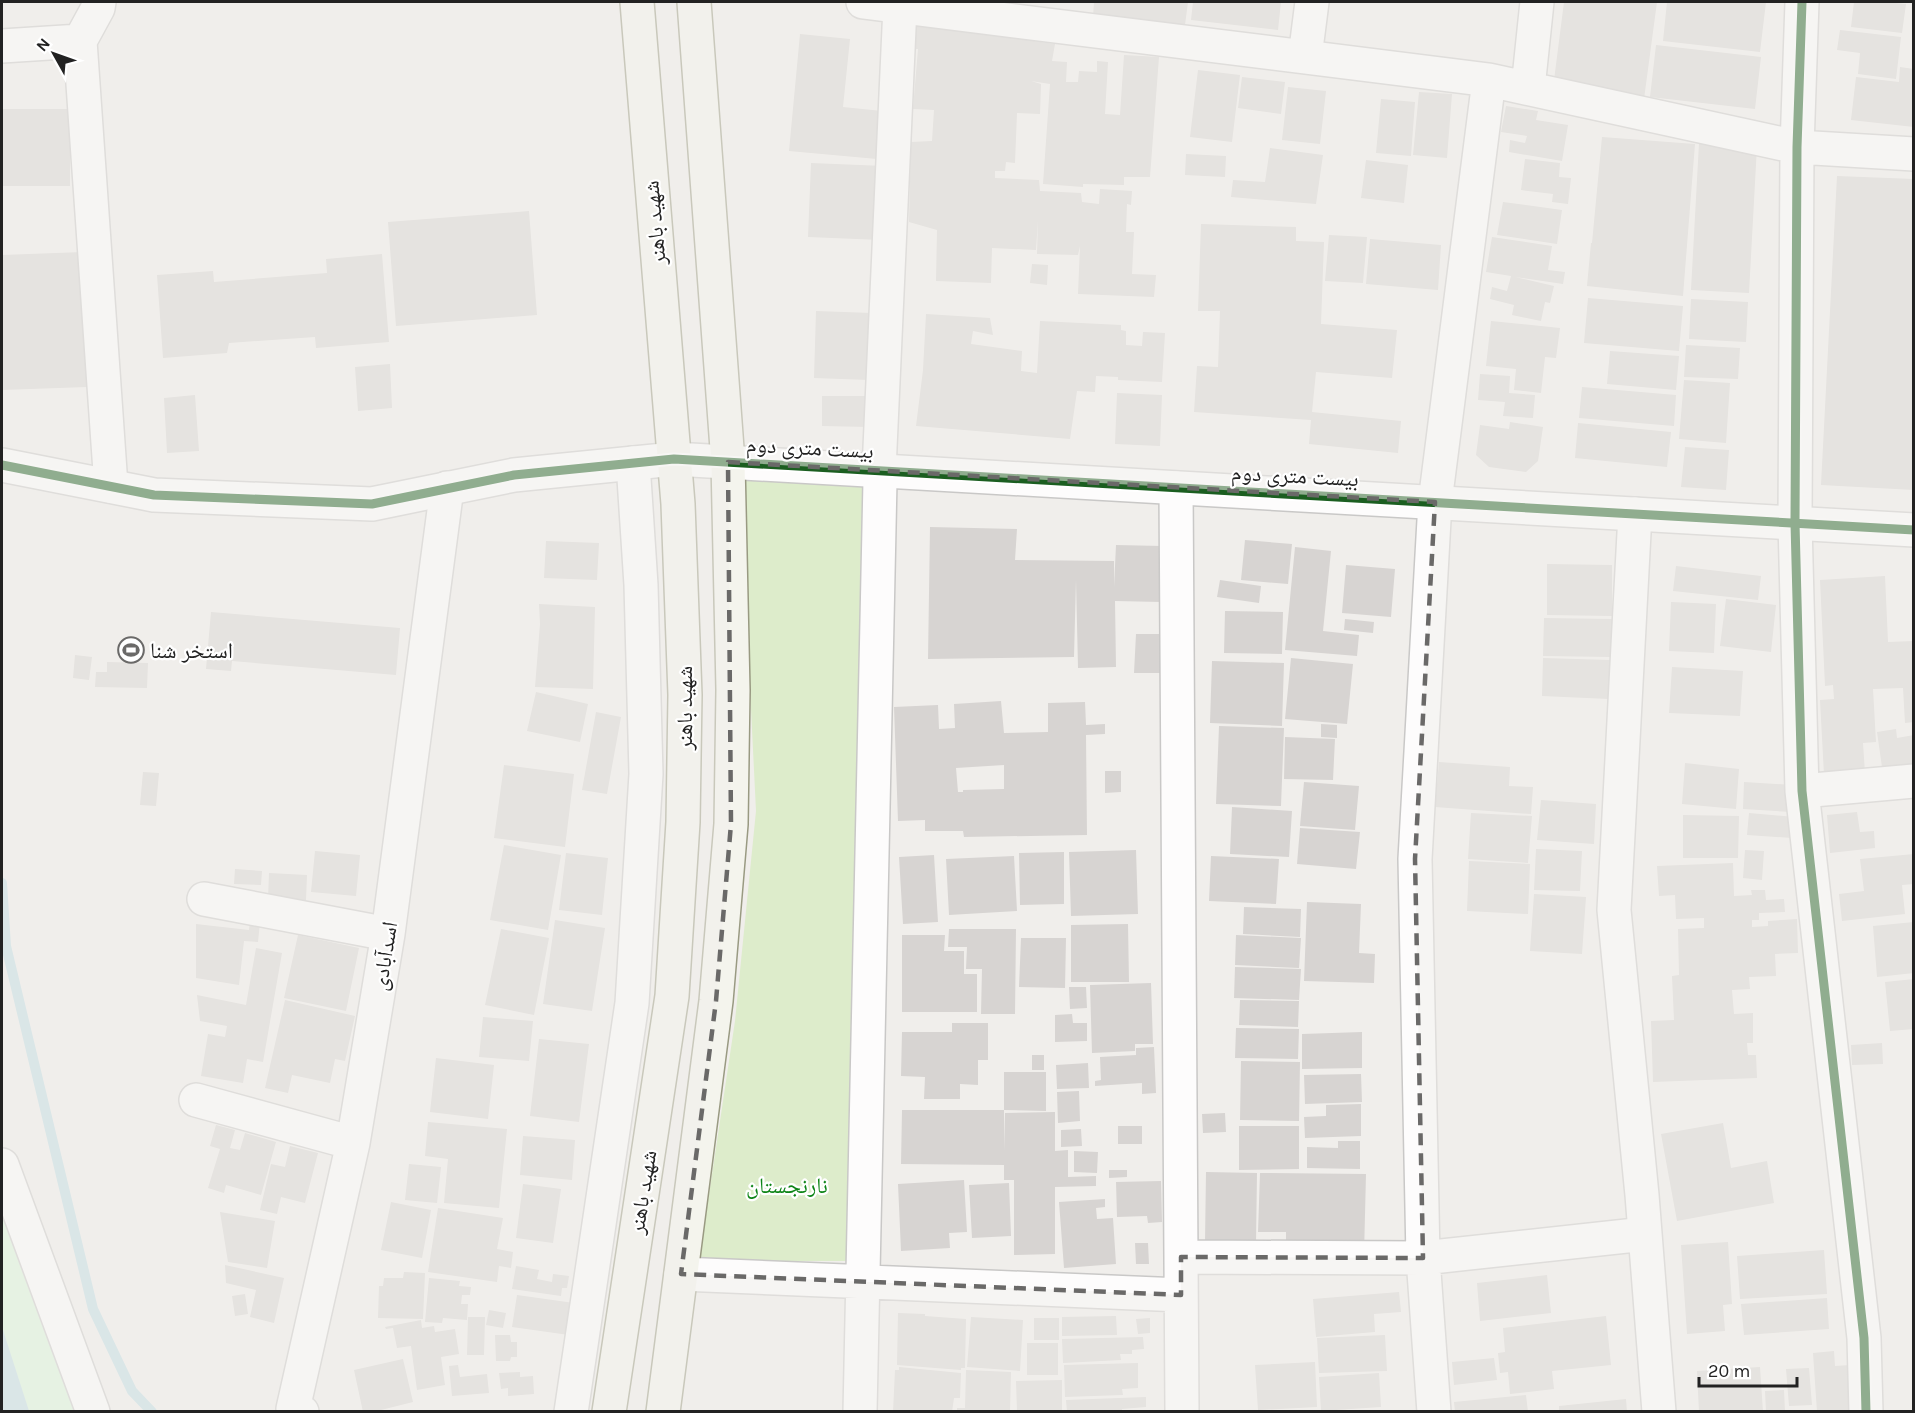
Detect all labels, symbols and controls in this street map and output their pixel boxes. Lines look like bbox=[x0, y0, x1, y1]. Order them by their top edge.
north arrow bbox=[24, 24, 84, 84]
text: N bbox=[32, 34, 54, 55]
street label: شهید باهنر bbox=[638, 180, 672, 267]
street label: بیست متری دوم bbox=[746, 432, 874, 465]
street label: بیست متری دوم bbox=[1231, 460, 1359, 493]
sports icon: استخر شنا bbox=[116, 635, 146, 665]
place label: استخر شنا bbox=[150, 638, 233, 664]
street label: شهید باهنر bbox=[672, 666, 698, 751]
street label: اسدآبادی bbox=[367, 920, 403, 993]
street label: شهید باهنر bbox=[623, 1148, 662, 1237]
park label: نارنجستان bbox=[746, 1173, 828, 1199]
scale bar bbox=[1699, 1350, 1796, 1388]
text: 20 m bbox=[1708, 1360, 1750, 1382]

